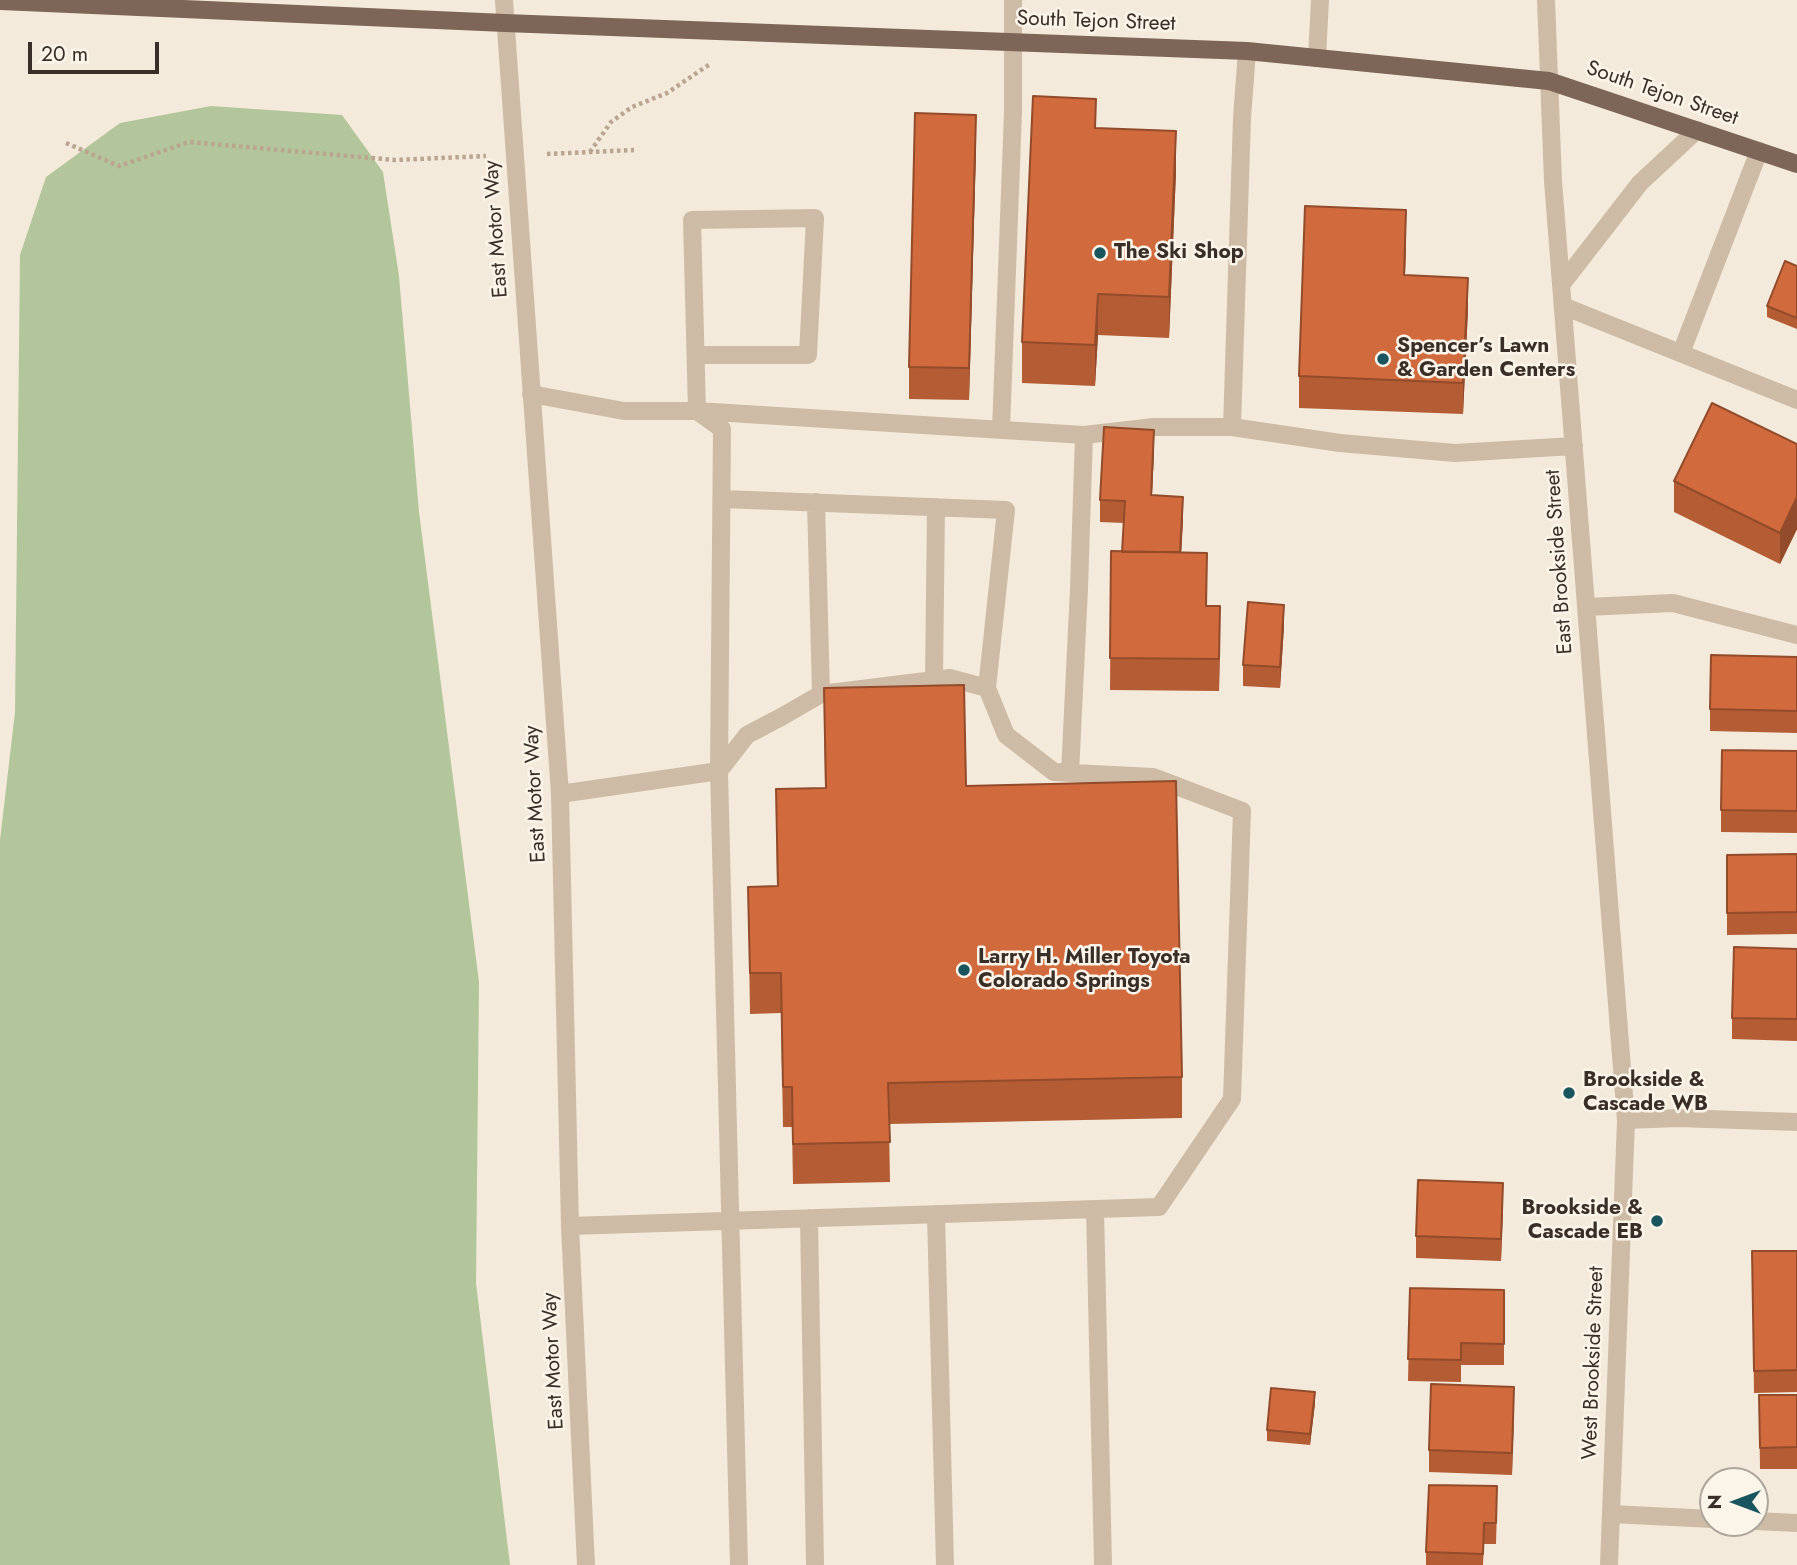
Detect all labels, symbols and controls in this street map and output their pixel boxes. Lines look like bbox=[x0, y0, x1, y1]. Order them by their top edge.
street label: South Tejon Street bbox=[1016, 7, 1176, 37]
scale bar bbox=[32, 28, 163, 72]
text: 20 m bbox=[41, 39, 88, 69]
street label: South Tejon Street bbox=[1583, 56, 1741, 132]
street label: East Motor Way bbox=[480, 159, 514, 299]
place label: The Ski Shop bbox=[1114, 240, 1244, 266]
marker: The Ski Shop bbox=[1092, 245, 1108, 261]
place label: Spencer’s Lawn & Garden Centers bbox=[1397, 334, 1575, 384]
marker: Spencer’s Lawn & Garden Centers bbox=[1375, 351, 1391, 367]
street label: East Brookside Street bbox=[1541, 469, 1579, 655]
street label: East Motor Way bbox=[520, 725, 552, 863]
place label: Larry H. Miller Toyota Colorado Springs bbox=[978, 945, 1191, 995]
marker: Larry H. Miller Toyota Colorado Springs bbox=[956, 962, 972, 978]
place label: Brookside & Cascade WB bbox=[1583, 1068, 1708, 1118]
marker: Brookside & Cascade WB bbox=[1561, 1085, 1577, 1101]
place label: Brookside & Cascade EB bbox=[1521, 1196, 1643, 1246]
marker: Brookside & Cascade EB bbox=[1649, 1213, 1665, 1229]
street label: West Brookside Street bbox=[1578, 1266, 1610, 1460]
street label: East Motor Way bbox=[538, 1292, 570, 1430]
north arrow bbox=[1699, 1467, 1769, 1537]
text: N bbox=[1701, 1494, 1728, 1510]

